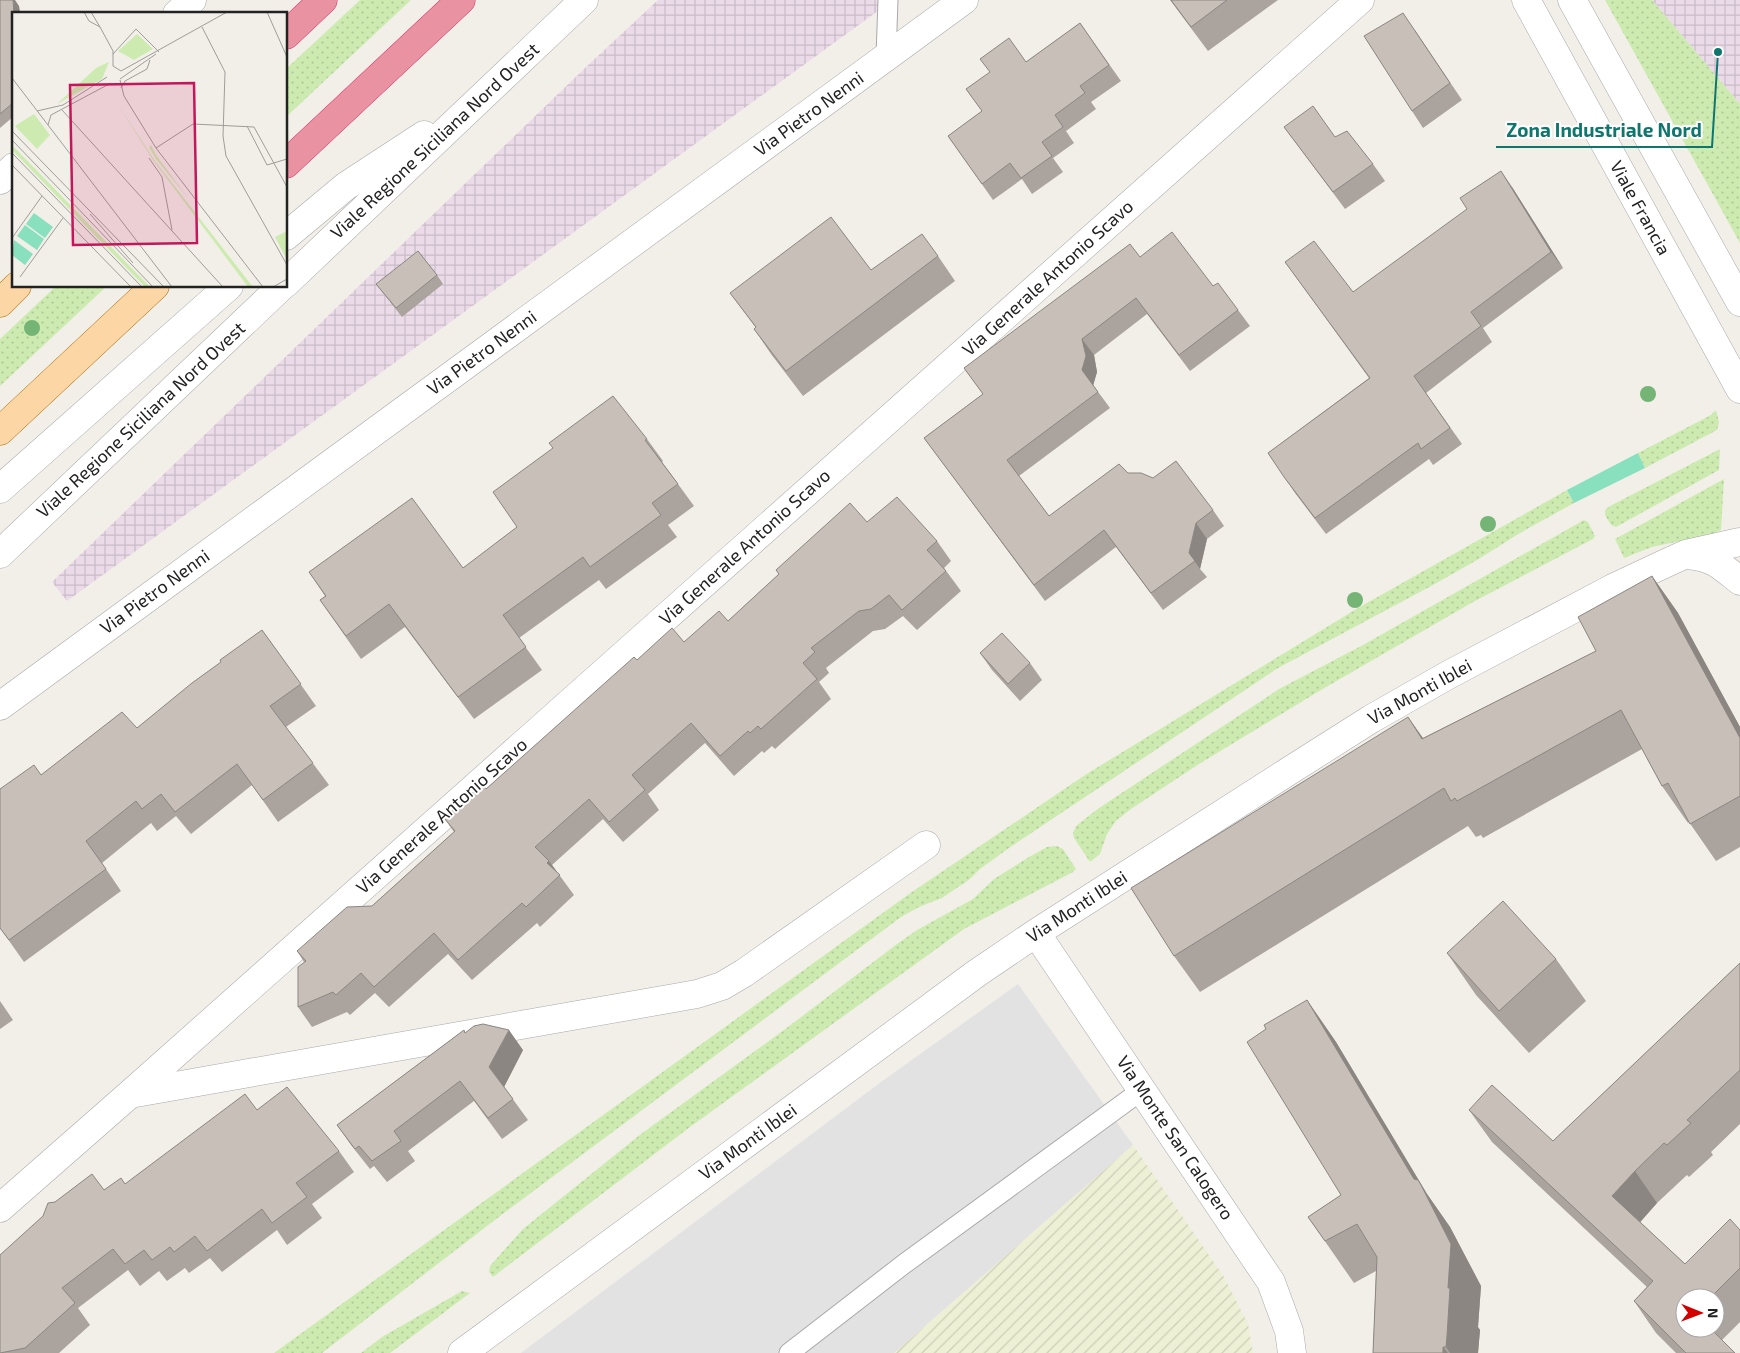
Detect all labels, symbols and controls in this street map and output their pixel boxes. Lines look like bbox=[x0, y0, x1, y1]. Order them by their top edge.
inset map bbox=[12, 12, 288, 288]
street label: Viale Regione Siciliana Nord Ovest bbox=[325, 38, 543, 243]
street label: Via Pietro Nenni bbox=[749, 66, 867, 160]
callout: Zona Industriale Nord bbox=[1496, 113, 1712, 147]
text: Zona Industriale Nord bbox=[1506, 118, 1702, 141]
street label: Viale Francia bbox=[1606, 157, 1676, 259]
street label: Via Generale Antonio Scavo bbox=[957, 195, 1137, 360]
street label: Via Pietro Nenni bbox=[422, 305, 540, 399]
street label: Viale Regione Siciliana Nord Ovest bbox=[31, 317, 249, 522]
street label: Via Generale Antonio Scavo bbox=[654, 464, 834, 629]
street label: Via Pietro Nenni bbox=[95, 544, 213, 638]
street label: Via Monti Iblei bbox=[1364, 653, 1475, 729]
street label: Via Generale Antonio Scavo bbox=[351, 733, 531, 898]
street label: Via Monti Iblei bbox=[1022, 865, 1131, 947]
street label: Via Monte San Calogero bbox=[1113, 1051, 1239, 1224]
street label: Via Monti Iblei bbox=[694, 1098, 801, 1184]
north arrow bbox=[1675, 1288, 1725, 1338]
text: N bbox=[1705, 1308, 1722, 1318]

